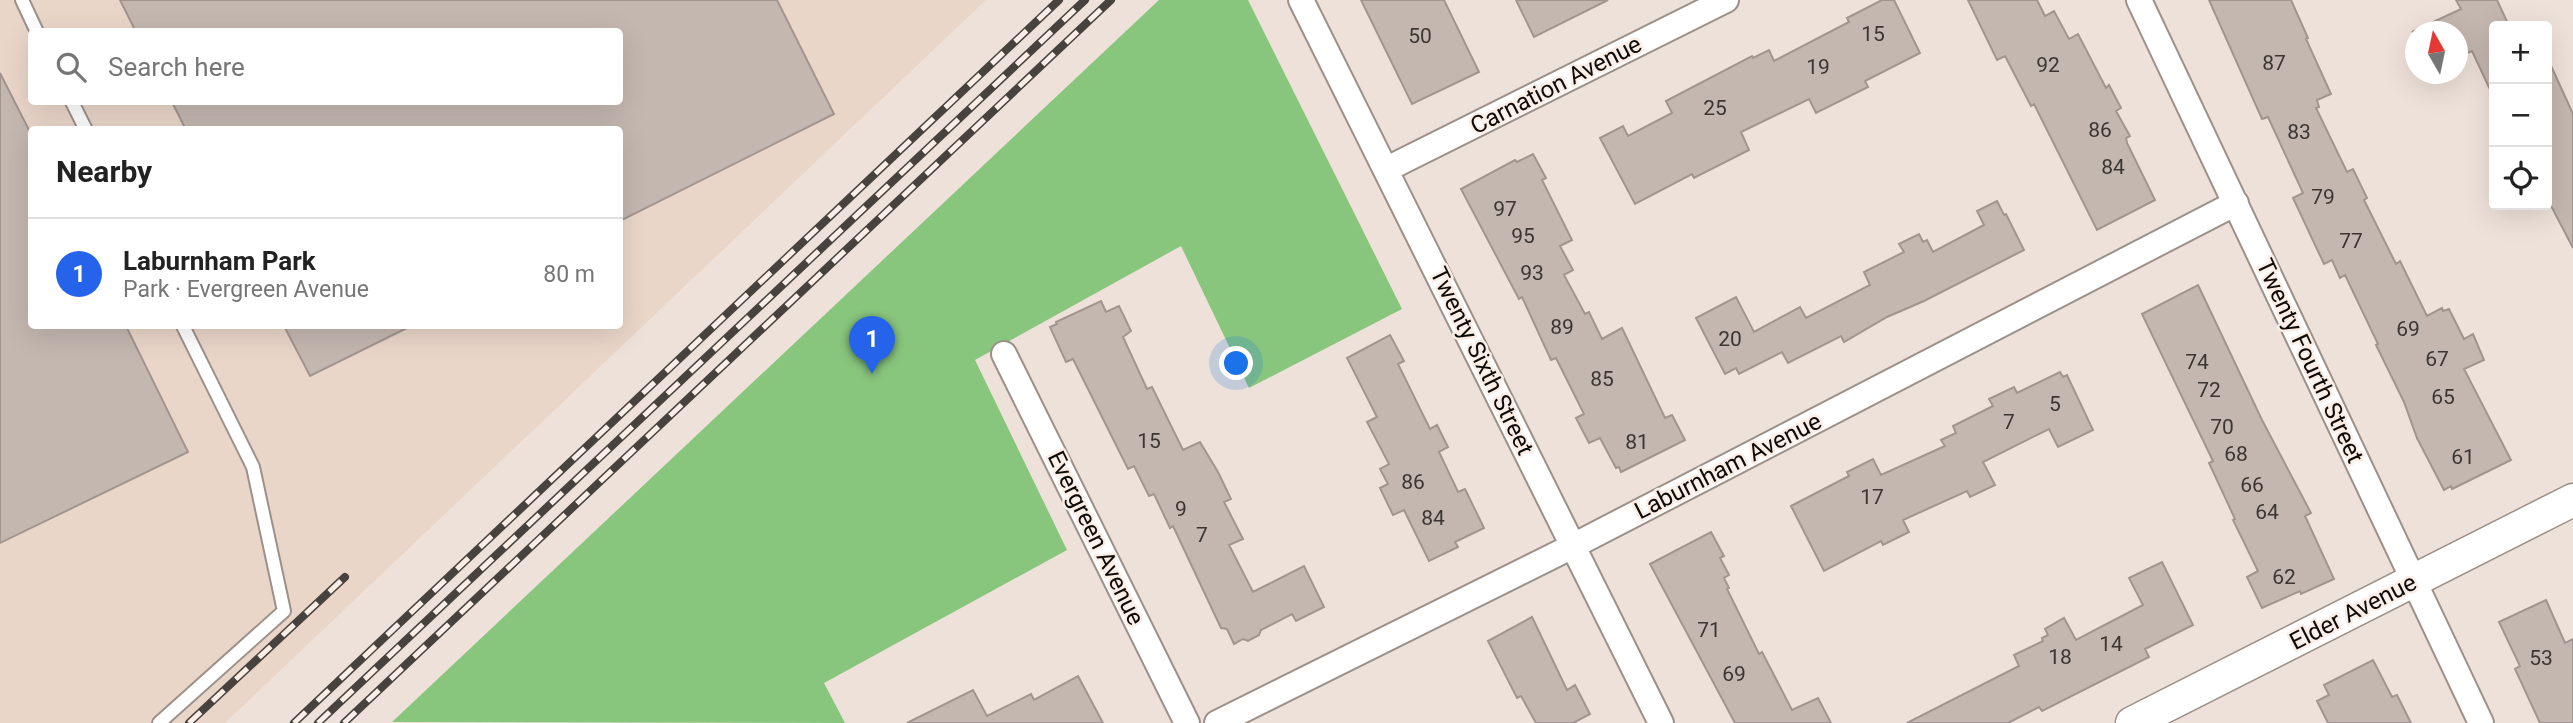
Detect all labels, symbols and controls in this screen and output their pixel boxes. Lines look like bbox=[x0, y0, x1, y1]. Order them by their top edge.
north arrow bbox=[2405, 21, 2468, 84]
map controls bbox=[2489, 21, 2552, 210]
button: + bbox=[2489, 21, 2552, 84]
house number: 15 bbox=[1861, 22, 1885, 46]
house number: 50 bbox=[1408, 24, 1432, 48]
search box bbox=[28, 28, 623, 105]
street label: Carnation Avenue bbox=[1466, 30, 1646, 140]
icon: search bbox=[52, 48, 90, 86]
house number: 87 bbox=[2262, 51, 2286, 75]
text: Search here bbox=[108, 52, 245, 82]
house number: 92 bbox=[2036, 53, 2060, 77]
house number: 19 bbox=[1806, 55, 1830, 79]
button: − bbox=[2489, 84, 2552, 147]
house number: 25 bbox=[1703, 96, 1727, 120]
house number: 86 bbox=[2088, 118, 2112, 142]
house number: 83 bbox=[2287, 120, 2311, 144]
button: locate bbox=[2489, 147, 2552, 210]
text: Nearby bbox=[56, 154, 152, 189]
house number: 84 bbox=[2101, 155, 2125, 179]
house number: 79 bbox=[2311, 185, 2335, 209]
house number: 97 bbox=[1493, 197, 1517, 221]
house number: 95 bbox=[1511, 224, 1535, 248]
house number: 77 bbox=[2339, 229, 2363, 253]
text: Laburnham Park bbox=[123, 246, 316, 276]
street label: Twenty Fourth Street bbox=[2250, 255, 2370, 468]
text: 1 bbox=[72, 261, 86, 288]
text: 80 m bbox=[543, 261, 595, 288]
house number: 93 bbox=[1520, 261, 1544, 285]
street label: Twenty Sixth Street bbox=[1424, 263, 1540, 459]
text: Park · Evergreen Avenue bbox=[123, 276, 369, 303]
house number: 89 bbox=[1550, 315, 1574, 339]
pin: 1 bbox=[849, 316, 895, 374]
house number: 69 bbox=[2396, 317, 2420, 341]
house number: 20 bbox=[1718, 327, 1742, 351]
your location bbox=[1219, 346, 1253, 380]
house number: 67 bbox=[2425, 347, 2449, 371]
house number: 74 bbox=[2185, 350, 2209, 374]
house number: 85 bbox=[1590, 367, 1614, 391]
house number: 72 bbox=[2197, 378, 2221, 402]
house number: 65 bbox=[2431, 385, 2455, 409]
house number: 5 bbox=[2049, 392, 2061, 416]
street label: Laburnham Avenue bbox=[1630, 407, 1826, 525]
house number: 7 bbox=[2003, 410, 2015, 434]
house number: 70 bbox=[2210, 415, 2234, 439]
house number: 15 bbox=[1137, 429, 1161, 453]
house number: 81 bbox=[1625, 430, 1649, 454]
house number: 68 bbox=[2224, 442, 2248, 466]
house number: 61 bbox=[2451, 445, 2475, 469]
street label: Evergreen Avenue bbox=[1042, 446, 1150, 630]
house number: 86 bbox=[1401, 470, 1425, 494]
house number: 66 bbox=[2240, 473, 2264, 497]
house number: 17 bbox=[1860, 485, 1884, 509]
house number: 9 bbox=[1175, 497, 1187, 521]
house number: 64 bbox=[2255, 500, 2279, 524]
house number: 84 bbox=[1421, 506, 1445, 530]
house number: 7 bbox=[1196, 523, 1208, 547]
house number: 62 bbox=[2272, 565, 2296, 589]
street label: Elder Avenue bbox=[2285, 568, 2421, 656]
house number: 71 bbox=[1697, 618, 1721, 642]
house number: 14 bbox=[2099, 632, 2123, 656]
house number: 18 bbox=[2048, 645, 2072, 669]
house number: 53 bbox=[2529, 646, 2553, 670]
house number: 69 bbox=[1722, 662, 1746, 686]

